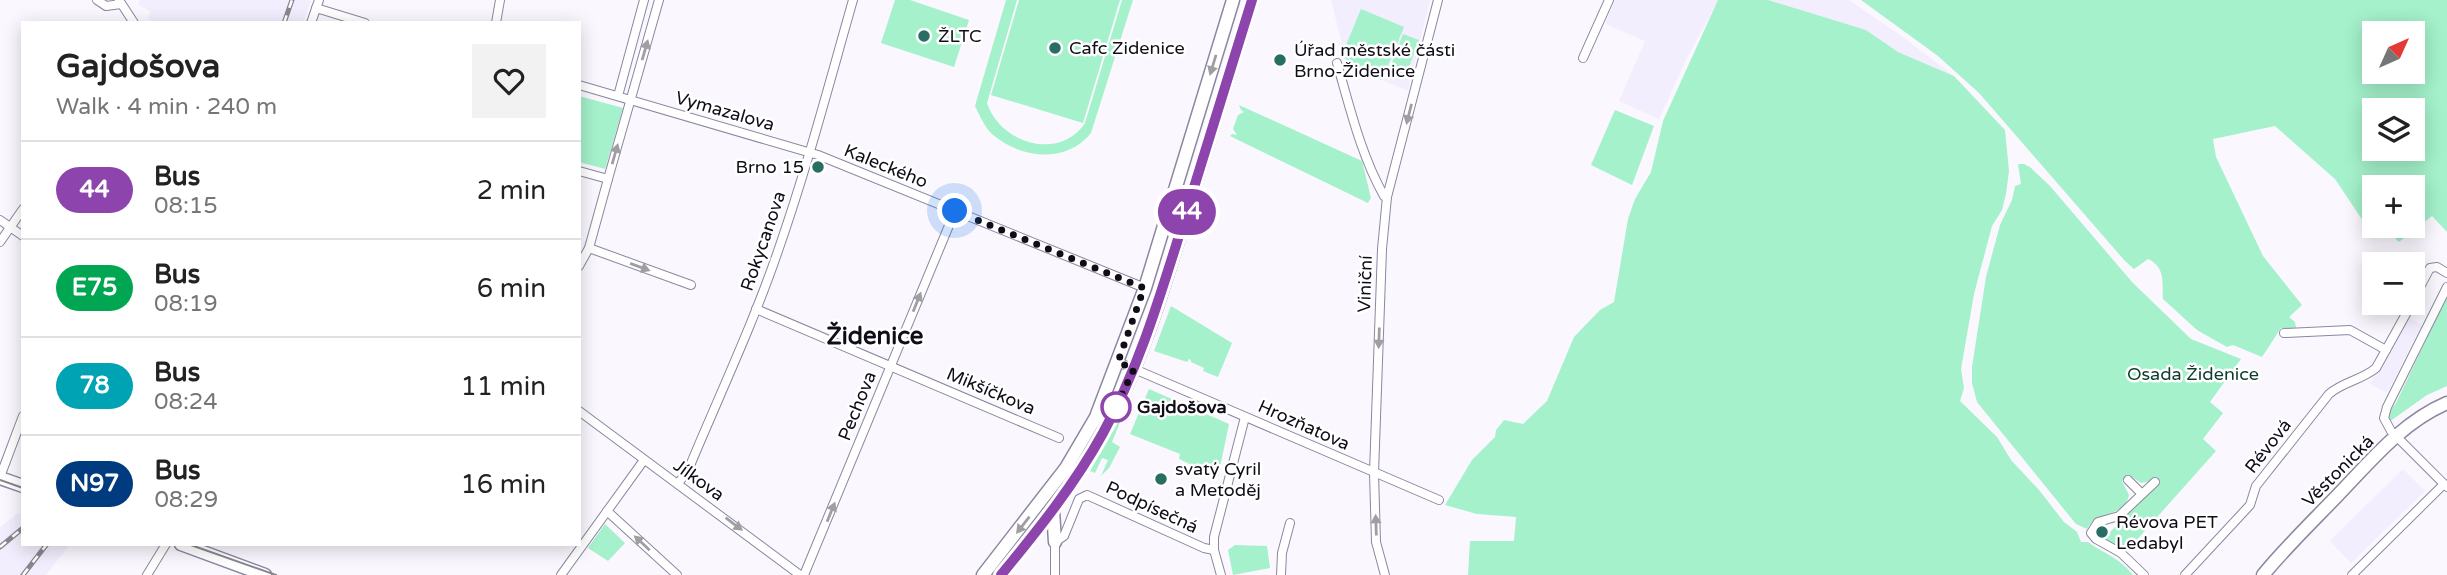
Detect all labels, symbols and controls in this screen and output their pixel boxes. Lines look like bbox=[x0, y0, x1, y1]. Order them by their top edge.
north arrow bbox=[2362, 21, 2426, 84]
map controls bbox=[2362, 21, 2425, 315]
place label: ŽLTC bbox=[938, 25, 982, 47]
marker: ŽLTC bbox=[916, 28, 932, 44]
place label: Cafc Zidenice bbox=[1069, 37, 1185, 59]
one-way arrow bbox=[640, 39, 650, 60]
place label: Úřad městské části Brno-Židenice bbox=[1294, 39, 1455, 82]
marker: Cafc Zidenice bbox=[1047, 40, 1063, 56]
button: heart bbox=[472, 44, 546, 118]
text: Gajdošova bbox=[56, 47, 220, 86]
marker: Úřad městské části Brno-Židenice bbox=[1272, 52, 1288, 68]
one-way arrow bbox=[1207, 55, 1218, 76]
street label: Vymazalova bbox=[673, 86, 777, 136]
text: Walk · 4 min · 240 m bbox=[56, 93, 277, 121]
button: layers bbox=[2362, 98, 2425, 161]
one-way arrow bbox=[1403, 103, 1414, 125]
street label: Kaleckého bbox=[841, 139, 931, 193]
one-way arrow bbox=[611, 143, 621, 164]
place label: Brno 15 bbox=[736, 156, 804, 178]
marker: Brno 15 bbox=[810, 159, 826, 175]
text: Bus bbox=[154, 161, 200, 192]
text: 44 bbox=[79, 175, 110, 204]
text: 2 min bbox=[477, 175, 546, 206]
button: + bbox=[2362, 175, 2425, 238]
street label: Rokycanova bbox=[736, 188, 790, 294]
line badge: 44 bbox=[1156, 189, 1218, 235]
text: 08:15 bbox=[154, 192, 218, 220]
your location bbox=[937, 193, 972, 228]
text: 44 bbox=[1172, 197, 1202, 226]
button: − bbox=[2362, 252, 2425, 315]
street label: Viniční bbox=[1353, 254, 1377, 313]
text: Bus bbox=[154, 259, 200, 290]
one-way arrow bbox=[629, 261, 650, 272]
text: E75 bbox=[72, 273, 117, 302]
text: 6 min bbox=[477, 273, 546, 304]
text: 08:19 bbox=[154, 290, 218, 318]
one-way arrow bbox=[912, 291, 923, 312]
district label: Židenice bbox=[827, 321, 924, 351]
one-way arrow bbox=[1374, 328, 1385, 350]
text: Bus bbox=[154, 357, 200, 388]
street label: Mikšíčkova bbox=[943, 362, 1039, 420]
park label: Osada Židenice bbox=[2127, 363, 2259, 385]
street label: Pechova bbox=[833, 368, 881, 444]
text: 78 bbox=[79, 371, 110, 400]
text: 11 min bbox=[460, 371, 546, 402]
text: 08:24 bbox=[154, 388, 218, 416]
marker: Gajdošova bbox=[1101, 392, 1131, 422]
street label: Hrozňatova bbox=[1255, 395, 1353, 455]
place label: Gajdošova bbox=[1137, 396, 1227, 418]
street label: Révová bbox=[2240, 415, 2296, 477]
street label: Věstonická bbox=[2297, 430, 2379, 512]
street label: Jílkova bbox=[669, 454, 729, 506]
text: Bus bbox=[154, 455, 201, 486]
place label: svatý Cyril a Metoděj bbox=[1175, 458, 1261, 501]
text: N97 bbox=[70, 469, 119, 498]
text: 16 min bbox=[460, 469, 546, 500]
marker: svatý Cyril a Metoděj bbox=[1153, 471, 1169, 487]
street label: Podpísečná bbox=[1102, 476, 1202, 538]
text: 08:29 bbox=[154, 486, 218, 514]
one-way arrow bbox=[825, 501, 836, 522]
place label: Révova PET Ledabyl bbox=[2116, 511, 2218, 554]
one-way arrow bbox=[1370, 513, 1381, 535]
one-way arrow bbox=[724, 517, 742, 532]
one-way arrow bbox=[1016, 517, 1031, 534]
marker: Révova PET Ledabyl bbox=[2094, 524, 2110, 540]
one-way arrow bbox=[634, 535, 651, 551]

